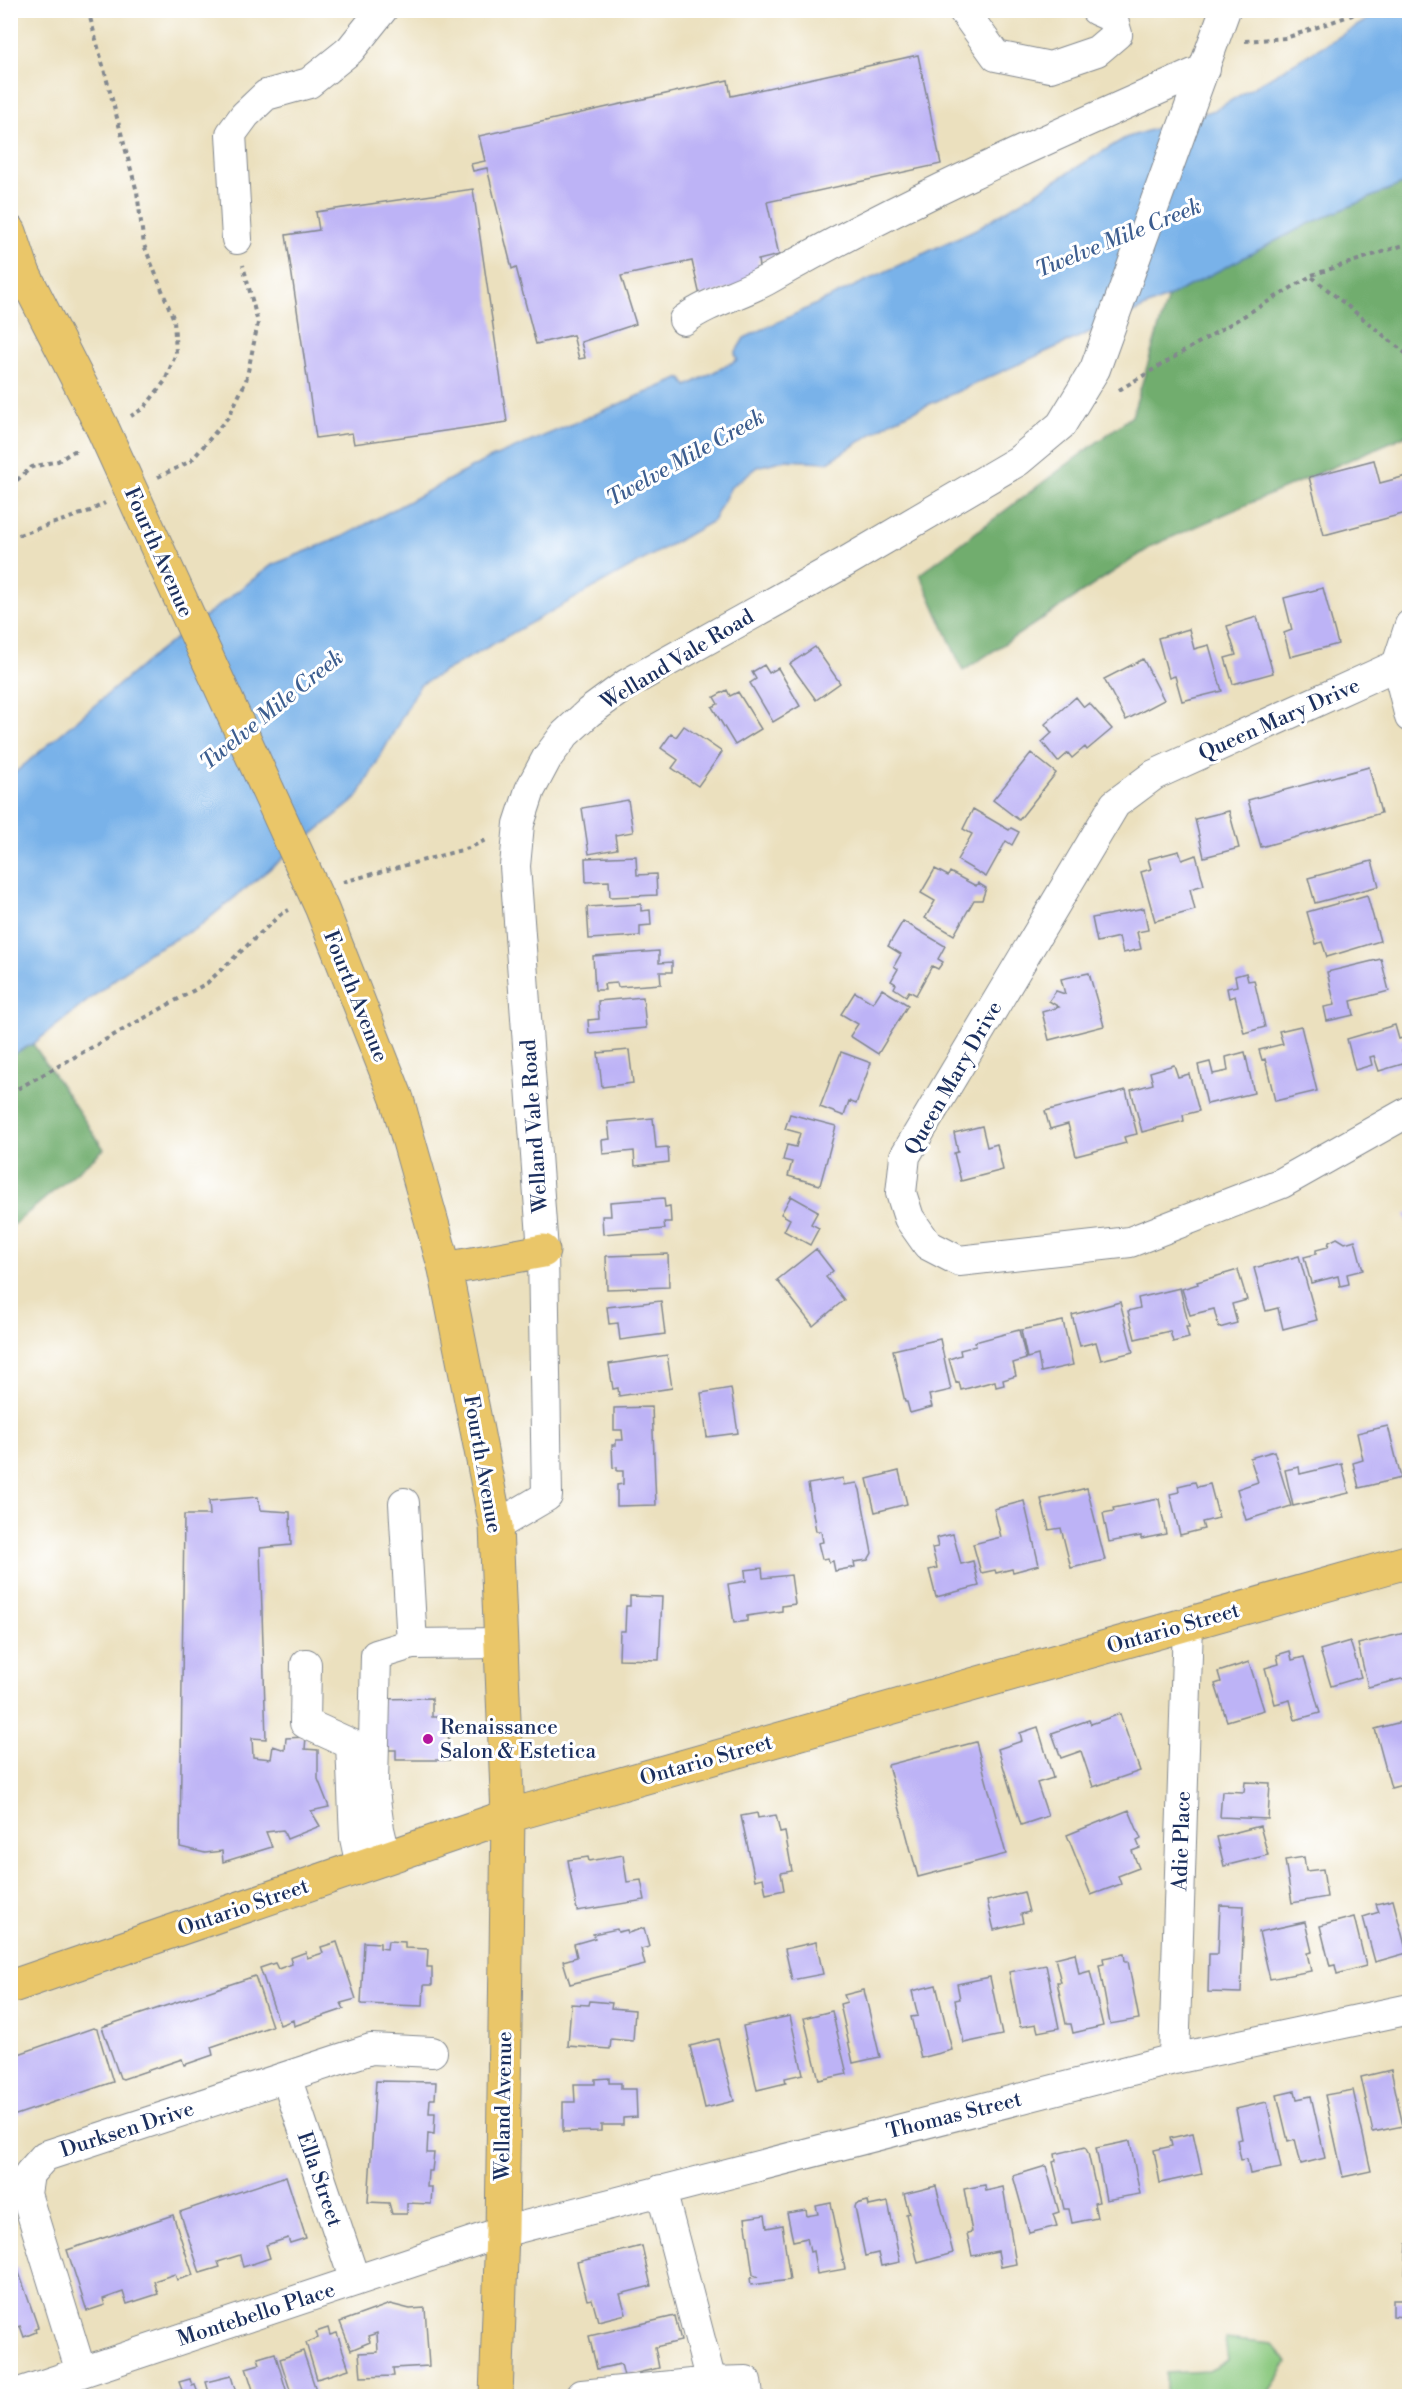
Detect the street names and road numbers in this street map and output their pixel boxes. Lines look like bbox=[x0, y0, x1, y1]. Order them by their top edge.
street label: Fourth Avenue bbox=[118, 483, 198, 621]
street label: Welland Vale Road bbox=[595, 604, 759, 716]
street label: Queen Mary Drive bbox=[1195, 673, 1364, 767]
street label: Fourth Avenue bbox=[317, 927, 393, 1066]
street label: Queen Mary Drive bbox=[899, 997, 1008, 1160]
street label: Welland Vale Road bbox=[516, 1038, 554, 1215]
street label: Fourth Avenue bbox=[457, 1393, 507, 1535]
street label: Ontario Street bbox=[1104, 1597, 1243, 1660]
street label: Ontario Street bbox=[637, 1729, 776, 1792]
street label: Adie Place bbox=[1167, 1790, 1197, 1893]
street label: Ontario Street bbox=[174, 1873, 313, 1943]
street label: Welland Avenue bbox=[490, 2031, 518, 2182]
street label: Thomas Street bbox=[884, 2086, 1025, 2145]
street label: Durksen Drive bbox=[57, 2096, 197, 2164]
street label: Ella Street bbox=[291, 2128, 348, 2231]
street label: Montebello Place bbox=[174, 2277, 338, 2353]

